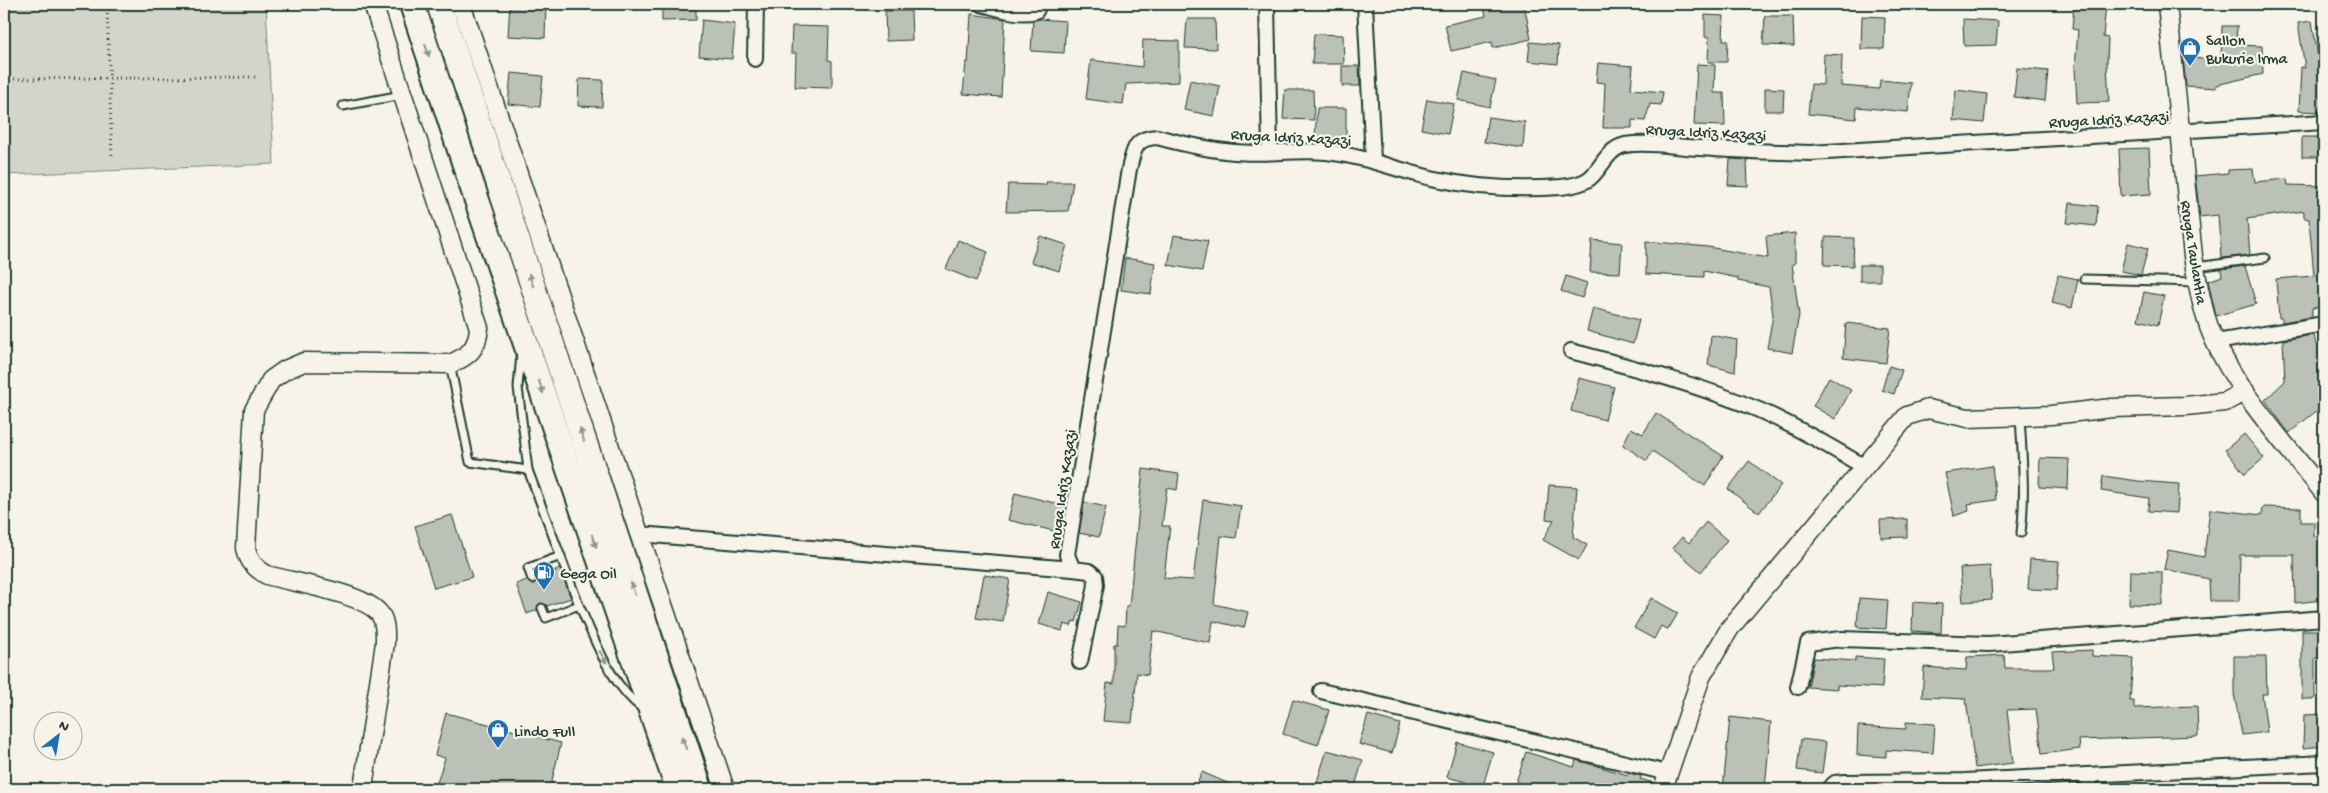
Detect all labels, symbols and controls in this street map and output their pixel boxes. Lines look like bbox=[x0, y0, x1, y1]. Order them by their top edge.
place label: Sallon Bukurie Irma bbox=[2205, 33, 2288, 70]
shop icon: Sallon Bukurie Irma bbox=[2178, 36, 2202, 67]
one-way arrow bbox=[424, 43, 432, 58]
street label: Rruga Idriz Kazazi bbox=[2048, 109, 2170, 134]
street label: Rruga Idriz Kazazi bbox=[1645, 122, 1767, 147]
street label: Rruga Idriz Kazazi bbox=[1230, 127, 1352, 152]
street label: Rruga Taulantia bbox=[2174, 199, 2209, 307]
one-way arrow bbox=[526, 273, 534, 288]
one-way arrow bbox=[537, 380, 545, 395]
one-way arrow bbox=[577, 427, 585, 442]
street label: Rruga Idriz Kazazi bbox=[1047, 428, 1082, 551]
one-way arrow bbox=[591, 533, 598, 548]
fuel station icon: Gega Oil bbox=[532, 560, 556, 591]
place label: Gega Oil bbox=[560, 566, 617, 585]
one-way arrow bbox=[628, 581, 636, 596]
one-way arrow bbox=[598, 651, 607, 664]
north arrow bbox=[32, 710, 82, 760]
text: N bbox=[55, 717, 72, 737]
shop icon: Lindo Full bbox=[486, 718, 510, 749]
place label: Lindo Full bbox=[514, 724, 575, 743]
one-way arrow bbox=[680, 735, 688, 750]

